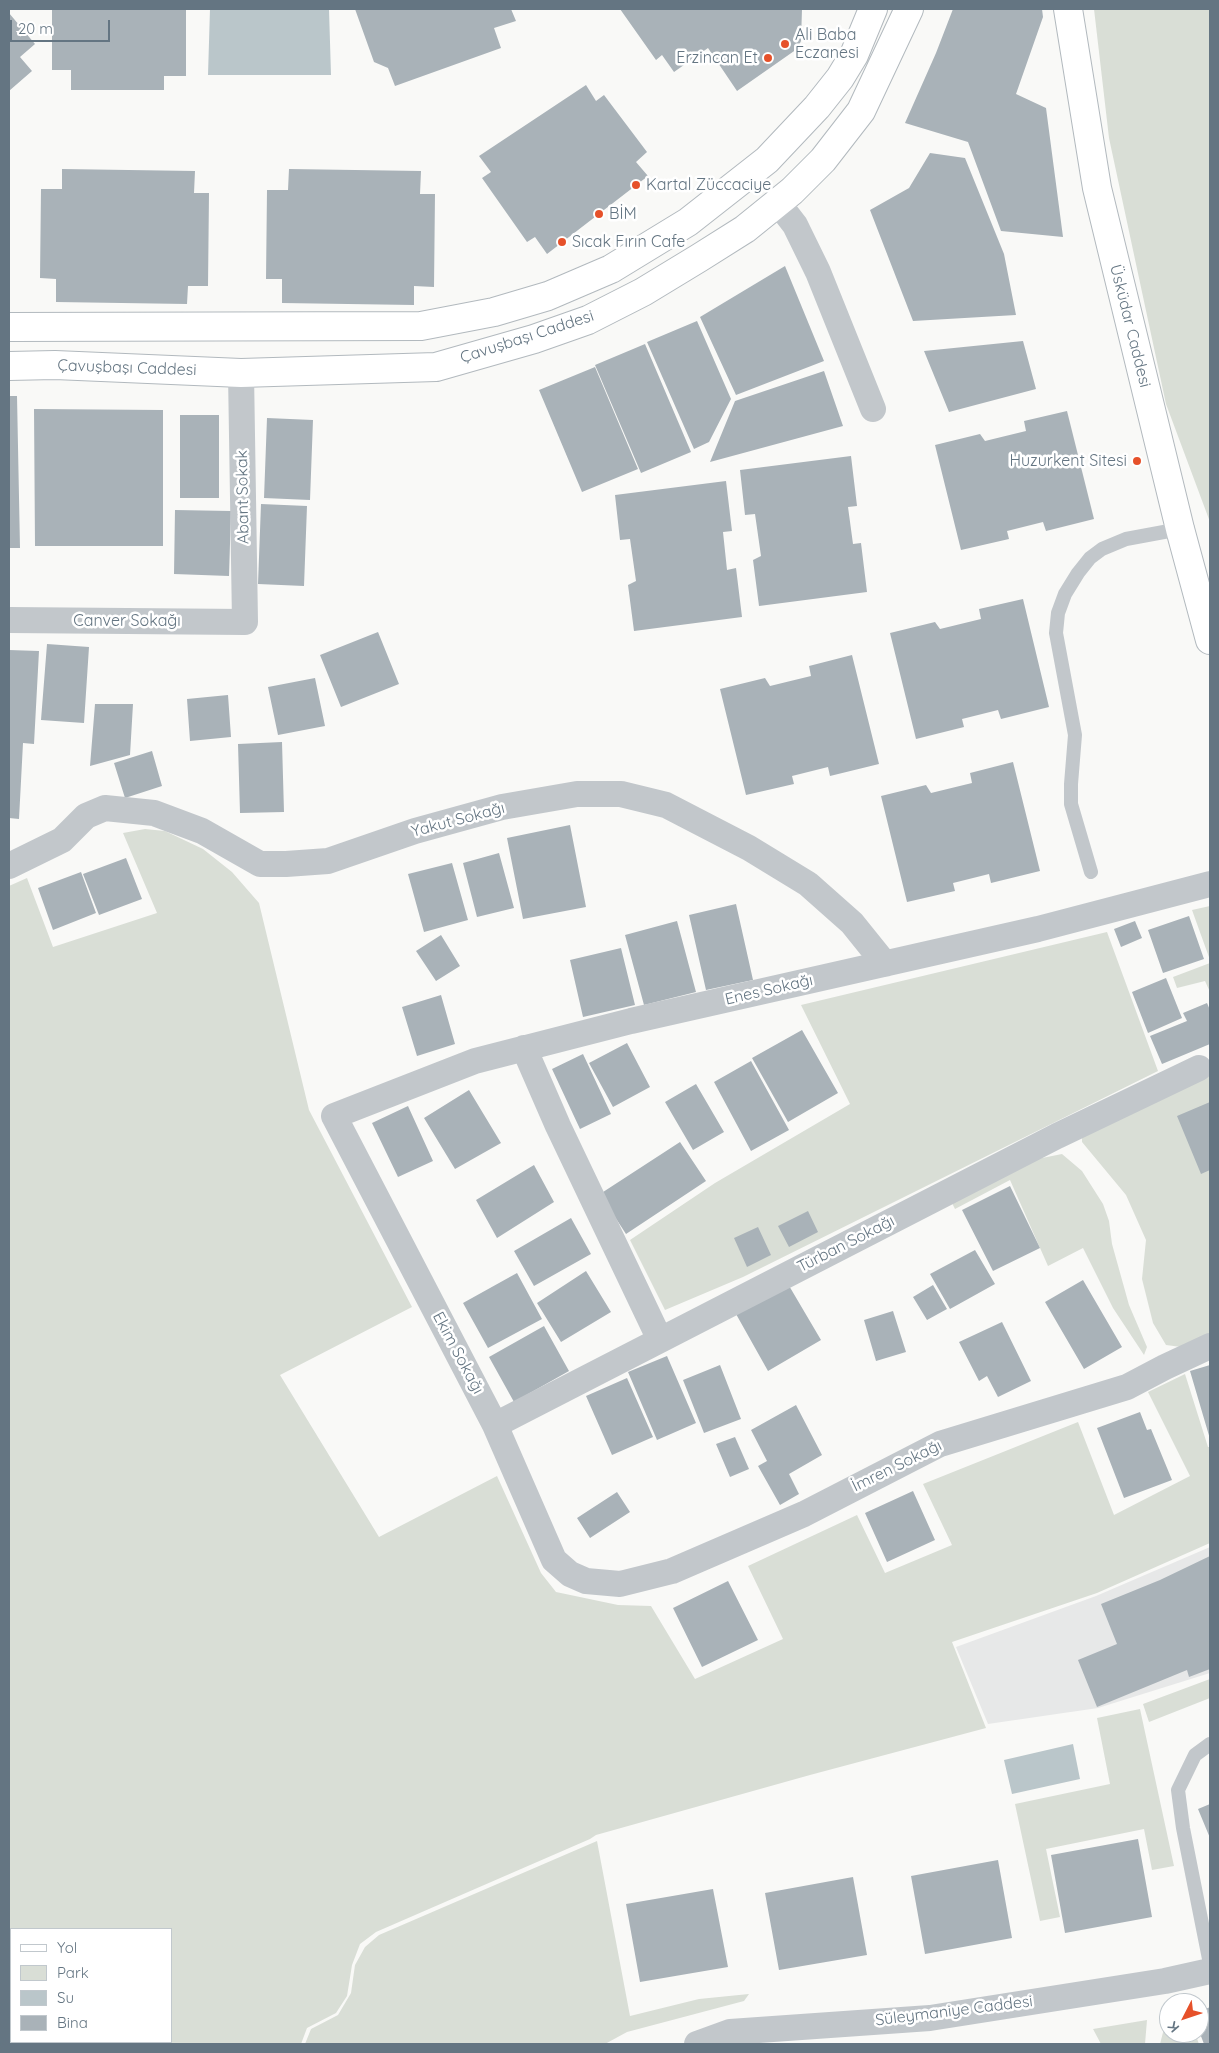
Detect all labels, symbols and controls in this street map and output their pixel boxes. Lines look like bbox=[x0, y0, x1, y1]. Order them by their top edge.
scale bar bbox=[12, 10, 112, 42]
text: 20 m bbox=[18, 19, 53, 38]
place label: Ali Baba Eczanesi bbox=[795, 25, 859, 63]
marker: Ali Baba Eczanesi bbox=[779, 38, 791, 50]
place label: Erzincan Et bbox=[676, 48, 758, 68]
marker: Erzincan Et bbox=[762, 52, 774, 64]
place label: Kartal Züccaciye bbox=[646, 175, 771, 195]
marker: Kartal Züccaciye bbox=[630, 179, 642, 191]
place label: BİM bbox=[609, 204, 637, 224]
marker: BİM bbox=[593, 208, 605, 220]
place label: Sıcak Fırın Cafe bbox=[572, 232, 685, 252]
marker: Sıcak Fırın Cafe bbox=[556, 236, 568, 248]
street label: Üsküdar Caddesi bbox=[1105, 263, 1155, 389]
street label: Çavuşbaşı Caddesi bbox=[458, 306, 596, 368]
street label: Çavuşbaşı Caddesi bbox=[57, 356, 197, 380]
street label: Abant Sokak bbox=[233, 450, 253, 544]
place label: Huzurkent Sitesi bbox=[1009, 451, 1127, 471]
marker: Huzurkent Sitesi bbox=[1131, 455, 1143, 467]
street label: Canver Sokağı bbox=[73, 611, 181, 631]
street label: Yakut Sokağı bbox=[409, 798, 507, 842]
street label: Enes Sokağı bbox=[723, 971, 815, 1009]
street label: Türban Sokağı bbox=[794, 1211, 898, 1277]
street label: Ekim Sokağı bbox=[428, 1309, 488, 1397]
street label: İmren Sokağı bbox=[849, 1436, 945, 1496]
legend bbox=[10, 1928, 172, 2043]
text: Yol bbox=[57, 1938, 77, 1957]
text: Park bbox=[57, 1963, 89, 1982]
text: Su bbox=[57, 1988, 74, 2007]
street label: Süleymaniye Caddesi bbox=[874, 1992, 1034, 2030]
north arrow bbox=[1159, 1993, 1209, 2043]
text: Bina bbox=[57, 2013, 88, 2032]
text: K bbox=[1164, 2018, 1183, 2037]

